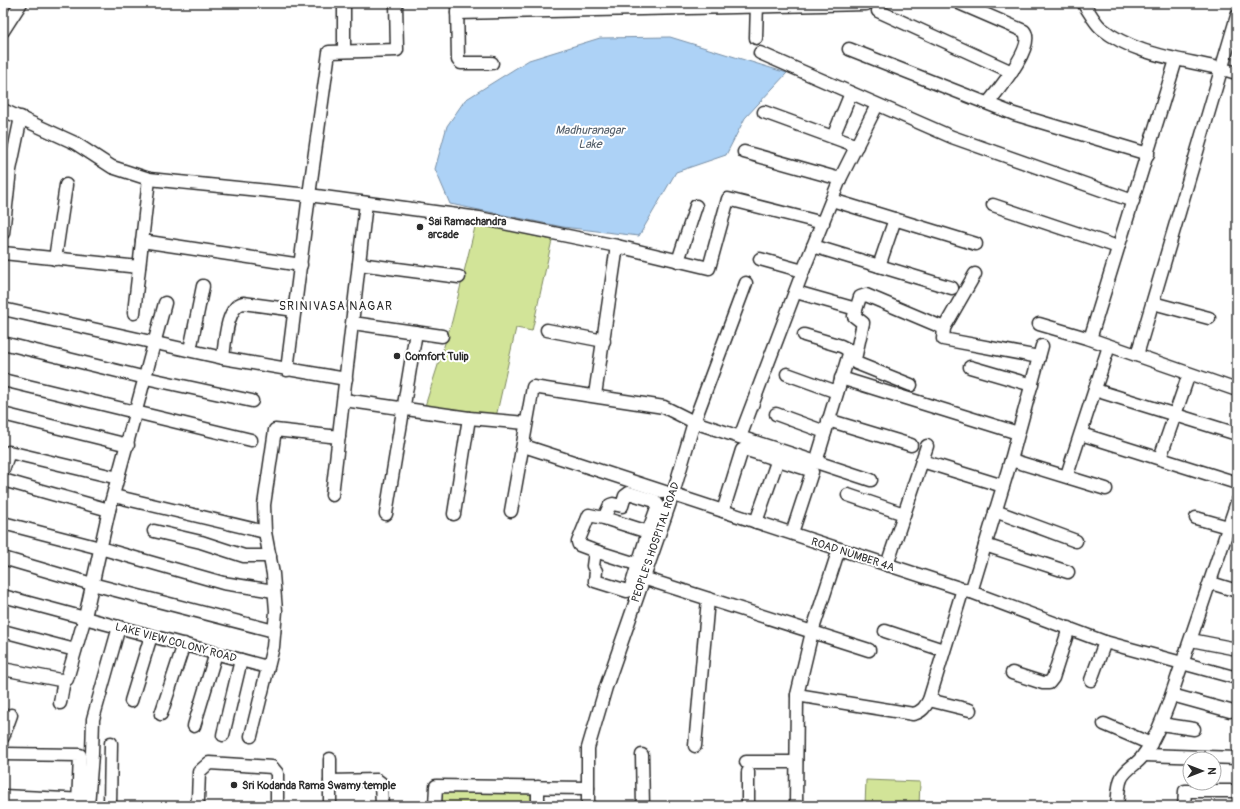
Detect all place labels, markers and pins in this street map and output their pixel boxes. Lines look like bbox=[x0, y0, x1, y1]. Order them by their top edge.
place label: Sai Ramachandra arcade bbox=[428, 215, 506, 241]
marker: Sai Ramachandra arcade bbox=[415, 222, 425, 232]
place label: Comfort Tulip bbox=[405, 350, 469, 363]
marker: Comfort Tulip bbox=[392, 351, 402, 361]
place label: Sri Kodanda Rama Swamy temple bbox=[242, 779, 396, 792]
marker: Sri Kodanda Rama Swamy temple bbox=[229, 780, 239, 790]

